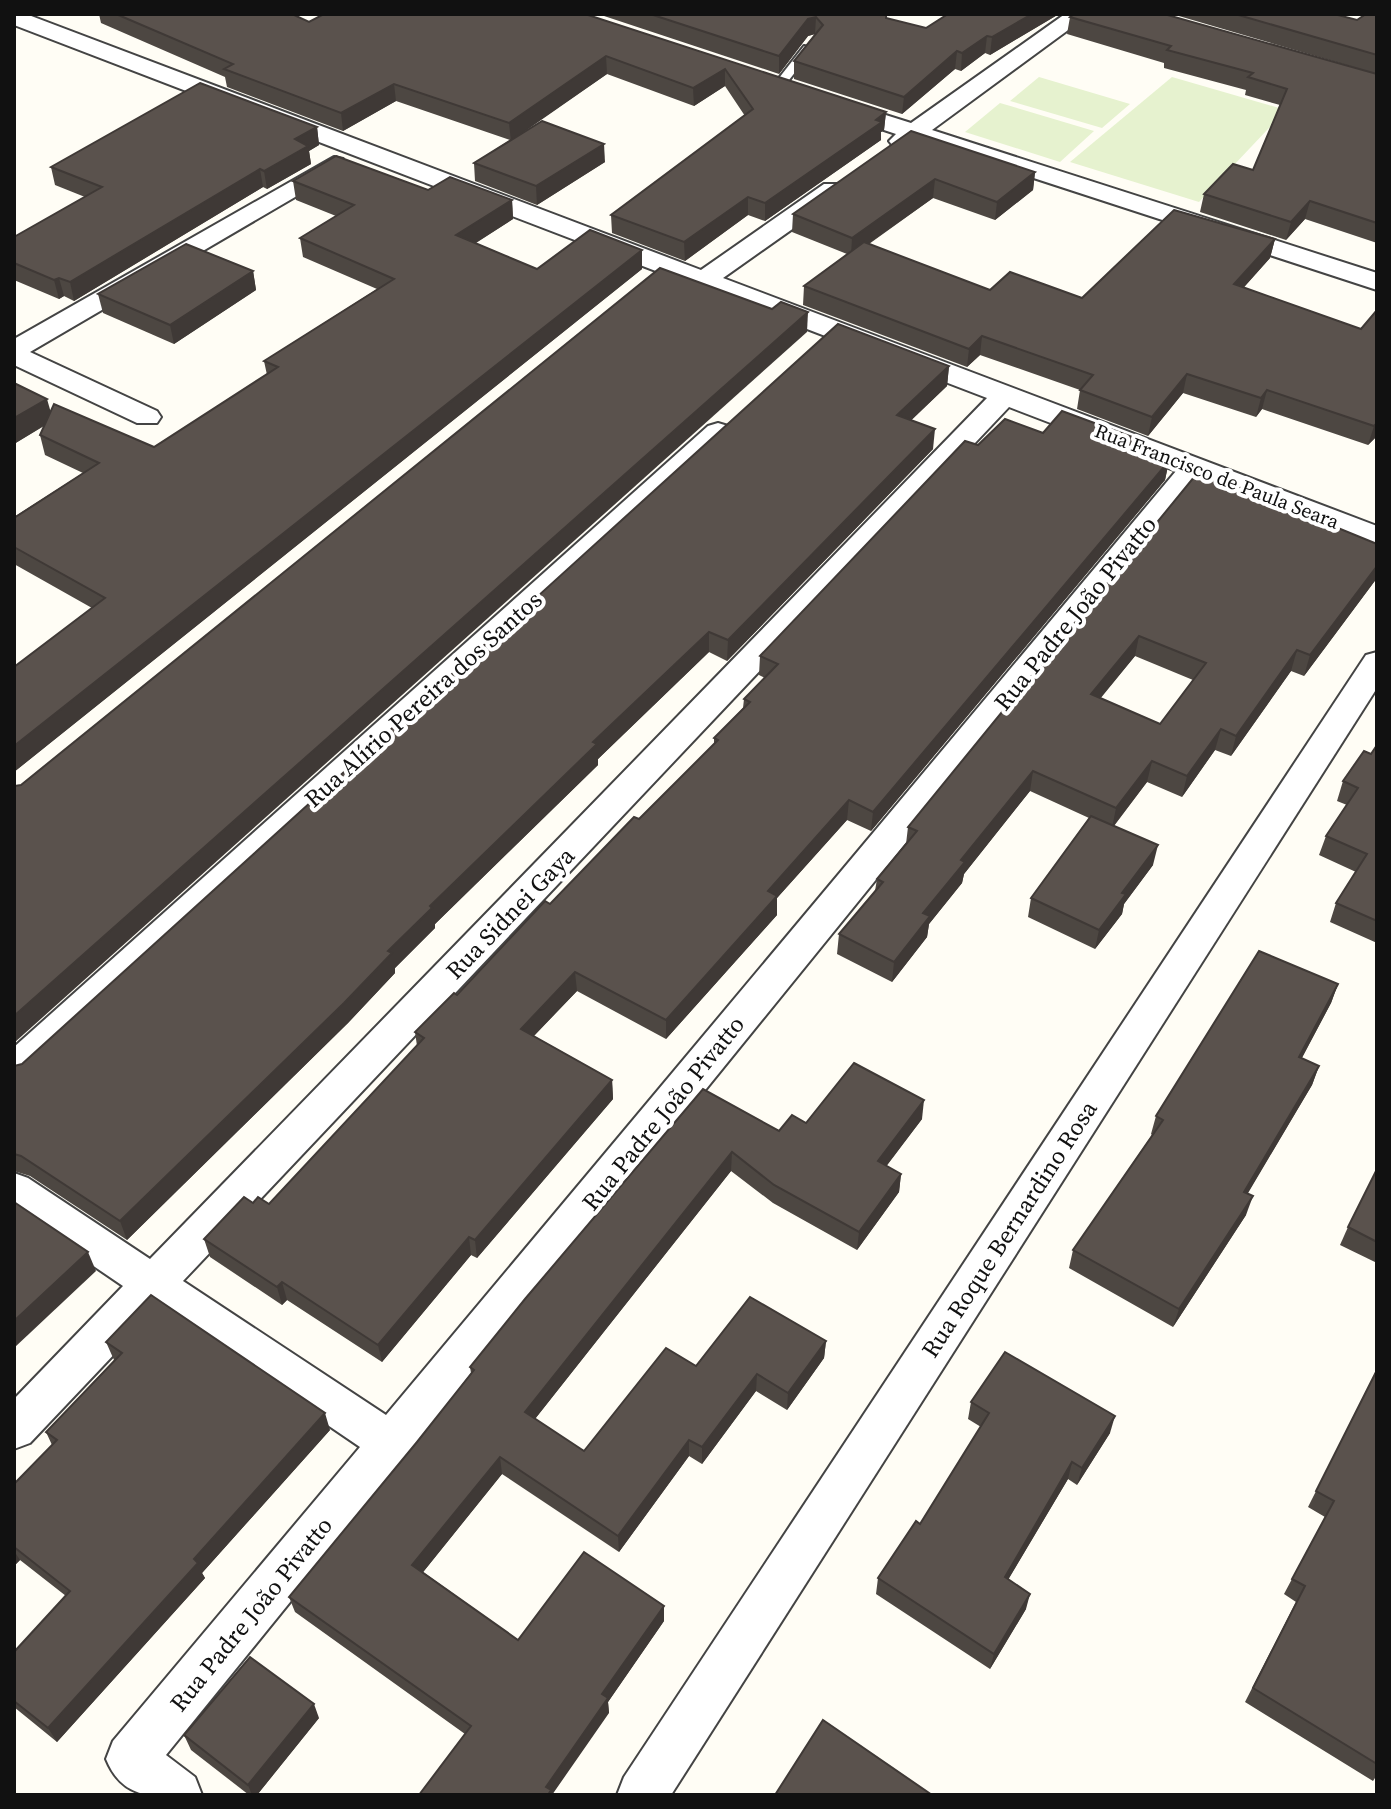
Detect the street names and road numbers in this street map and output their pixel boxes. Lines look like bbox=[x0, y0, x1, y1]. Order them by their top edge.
street label: Rua Francisco de Paula Seara bbox=[1091, 416, 1344, 536]
street label: Rua Padre João Pivatto bbox=[986, 509, 1164, 717]
street label: Rua Alírio Pereira dos Santos bbox=[297, 583, 549, 815]
street label: Rua Sidnei Gaya bbox=[438, 839, 582, 986]
street label: Rua Padre João Pivatto bbox=[574, 1009, 752, 1217]
street label: Rua Roque Bernardino Rosa bbox=[913, 1094, 1105, 1364]
street label: Rua Padre João Pivatto bbox=[162, 1510, 340, 1718]

